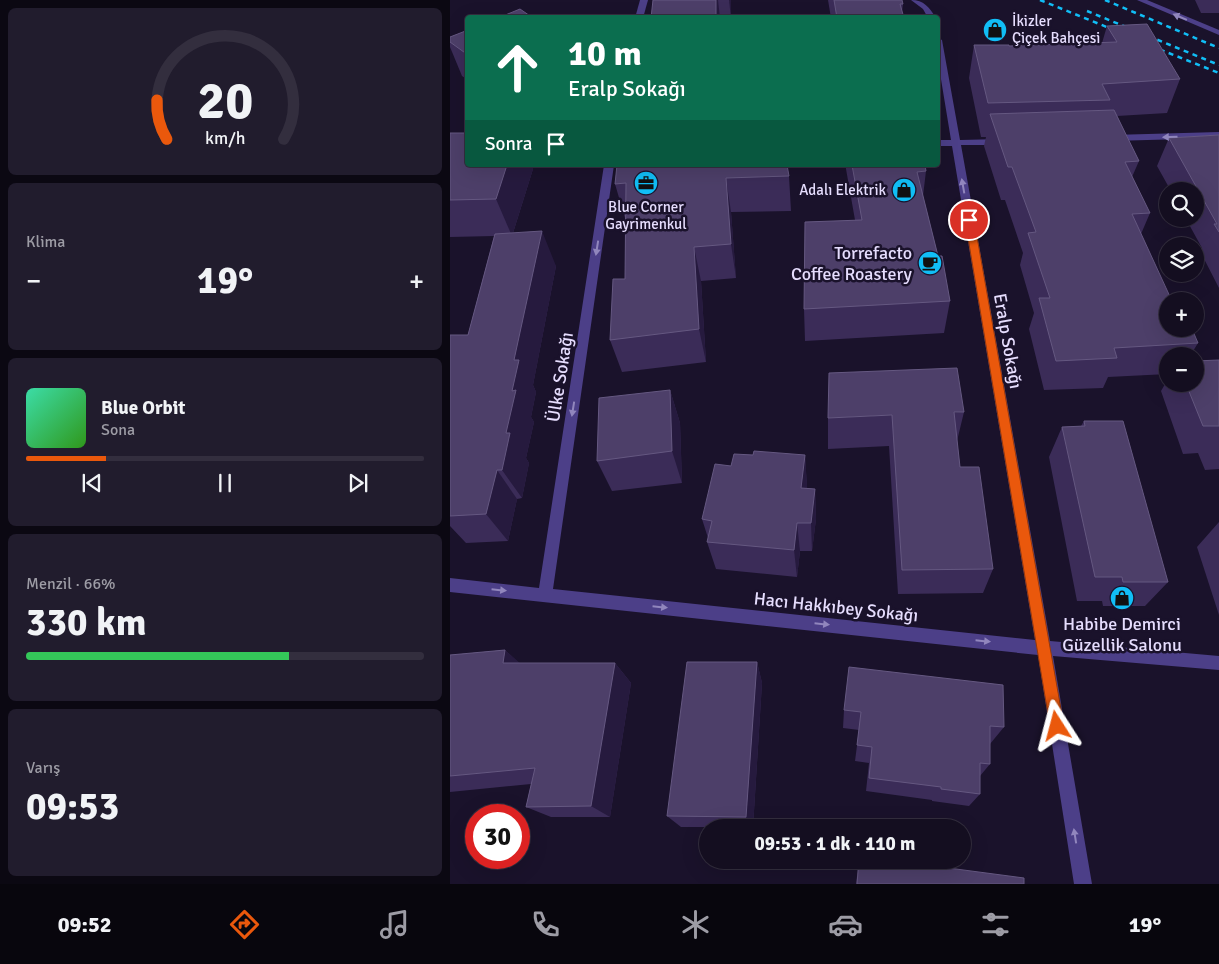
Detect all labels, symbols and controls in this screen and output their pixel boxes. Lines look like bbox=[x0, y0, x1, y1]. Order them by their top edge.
place label: İkizler Çiçek Bahçesi bbox=[1012, 12, 1100, 47]
one-way arrow bbox=[1173, 12, 1187, 20]
shop icon: İkizler Çiçek Bahçesi bbox=[982, 17, 1008, 43]
text: 10 m bbox=[568, 32, 642, 75]
icon: ahead bbox=[485, 35, 550, 100]
text: 20 bbox=[197, 69, 253, 133]
text: Eralp Sokağı bbox=[568, 75, 686, 102]
text: km/h bbox=[205, 127, 245, 149]
icon: arrive bbox=[542, 130, 570, 158]
text: Sonra bbox=[485, 132, 532, 156]
one-way arrow bbox=[1162, 133, 1178, 141]
office icon: Blue Corner Gayrimenkul bbox=[633, 170, 659, 196]
shop icon: Adalı Elektrik bbox=[891, 177, 917, 203]
one-way arrow bbox=[959, 178, 967, 194]
place label: Adalı Elektrik bbox=[799, 181, 886, 199]
map controls bbox=[1159, 182, 1204, 392]
button: search bbox=[1159, 182, 1204, 227]
place label: Blue Corner Gayrimenkul bbox=[605, 198, 687, 233]
pin bbox=[948, 199, 990, 241]
icon: arrive bbox=[955, 206, 983, 234]
text: Klima bbox=[26, 232, 65, 252]
button: layers bbox=[1159, 237, 1204, 282]
one-way arrow bbox=[592, 240, 600, 256]
place label: Torrefacto Coffee Roastery bbox=[791, 242, 913, 285]
cafe icon: Torrefacto Coffee Roastery bbox=[917, 250, 943, 276]
text: 19° bbox=[197, 257, 253, 304]
text: − bbox=[26, 264, 41, 298]
text: + bbox=[409, 264, 424, 298]
street label: Eralp Sokağı bbox=[989, 292, 1027, 390]
button: + bbox=[1159, 292, 1204, 337]
street label: Ülke Sokağı bbox=[542, 330, 578, 424]
button: − bbox=[1159, 347, 1204, 392]
text: Blue Orbit bbox=[101, 396, 185, 420]
one-way arrow bbox=[568, 401, 576, 417]
text: Sona bbox=[101, 420, 135, 440]
icon: previous bbox=[78, 469, 106, 497]
icon: pause bbox=[211, 469, 239, 497]
icon: next bbox=[344, 469, 372, 497]
text: Menzil · 66% bbox=[26, 574, 116, 594]
shop icon: Habibe Demirci Güzellik Salonu bbox=[1109, 585, 1135, 611]
one-way arrow bbox=[491, 586, 507, 594]
street label: Hacı Hakkıbey Sokağı bbox=[753, 587, 919, 627]
text: 330 km bbox=[26, 599, 147, 646]
one-way arrow bbox=[652, 603, 668, 611]
place label: Habibe Demirci Güzellik Salonu bbox=[1062, 613, 1182, 656]
one-way arrow bbox=[814, 620, 830, 628]
one-way arrow bbox=[976, 637, 992, 645]
position arrow bbox=[1030, 699, 1082, 751]
text: Varış bbox=[26, 758, 60, 778]
text: 09:53 bbox=[26, 783, 119, 830]
speed limit sign: 30 bbox=[465, 804, 530, 869]
one-way arrow bbox=[1070, 828, 1078, 844]
text: 09:53 · 1 dk · 110 m bbox=[755, 832, 915, 856]
icon: directions bbox=[227, 907, 262, 942]
icon: music bbox=[377, 907, 412, 942]
icon: phone bbox=[528, 907, 563, 942]
icon: climate bbox=[678, 907, 713, 942]
icon: car bbox=[828, 907, 863, 942]
icon: filters bbox=[978, 907, 1013, 942]
text: 09:52 bbox=[58, 911, 112, 938]
text: 19° bbox=[1129, 911, 1161, 938]

